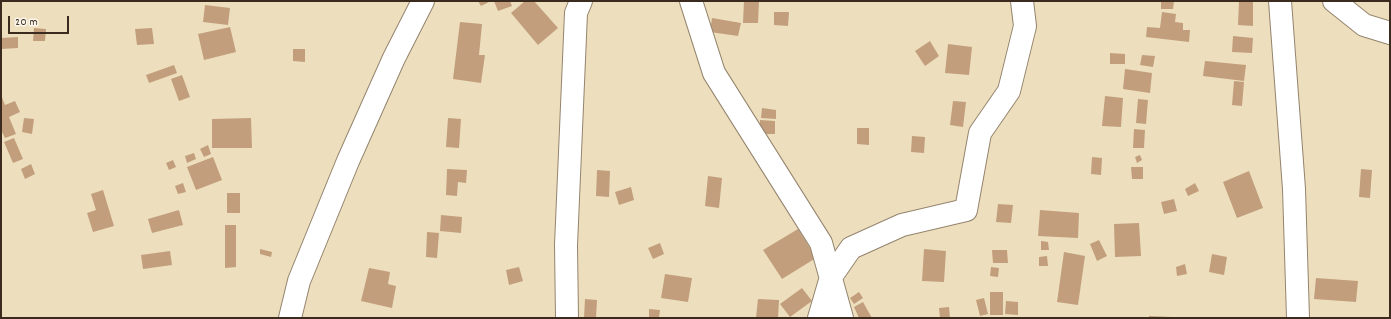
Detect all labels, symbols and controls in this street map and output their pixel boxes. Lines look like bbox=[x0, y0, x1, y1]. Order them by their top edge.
scale bar bbox=[10, 8, 71, 34]
text: 20 m bbox=[15, 14, 38, 31]

